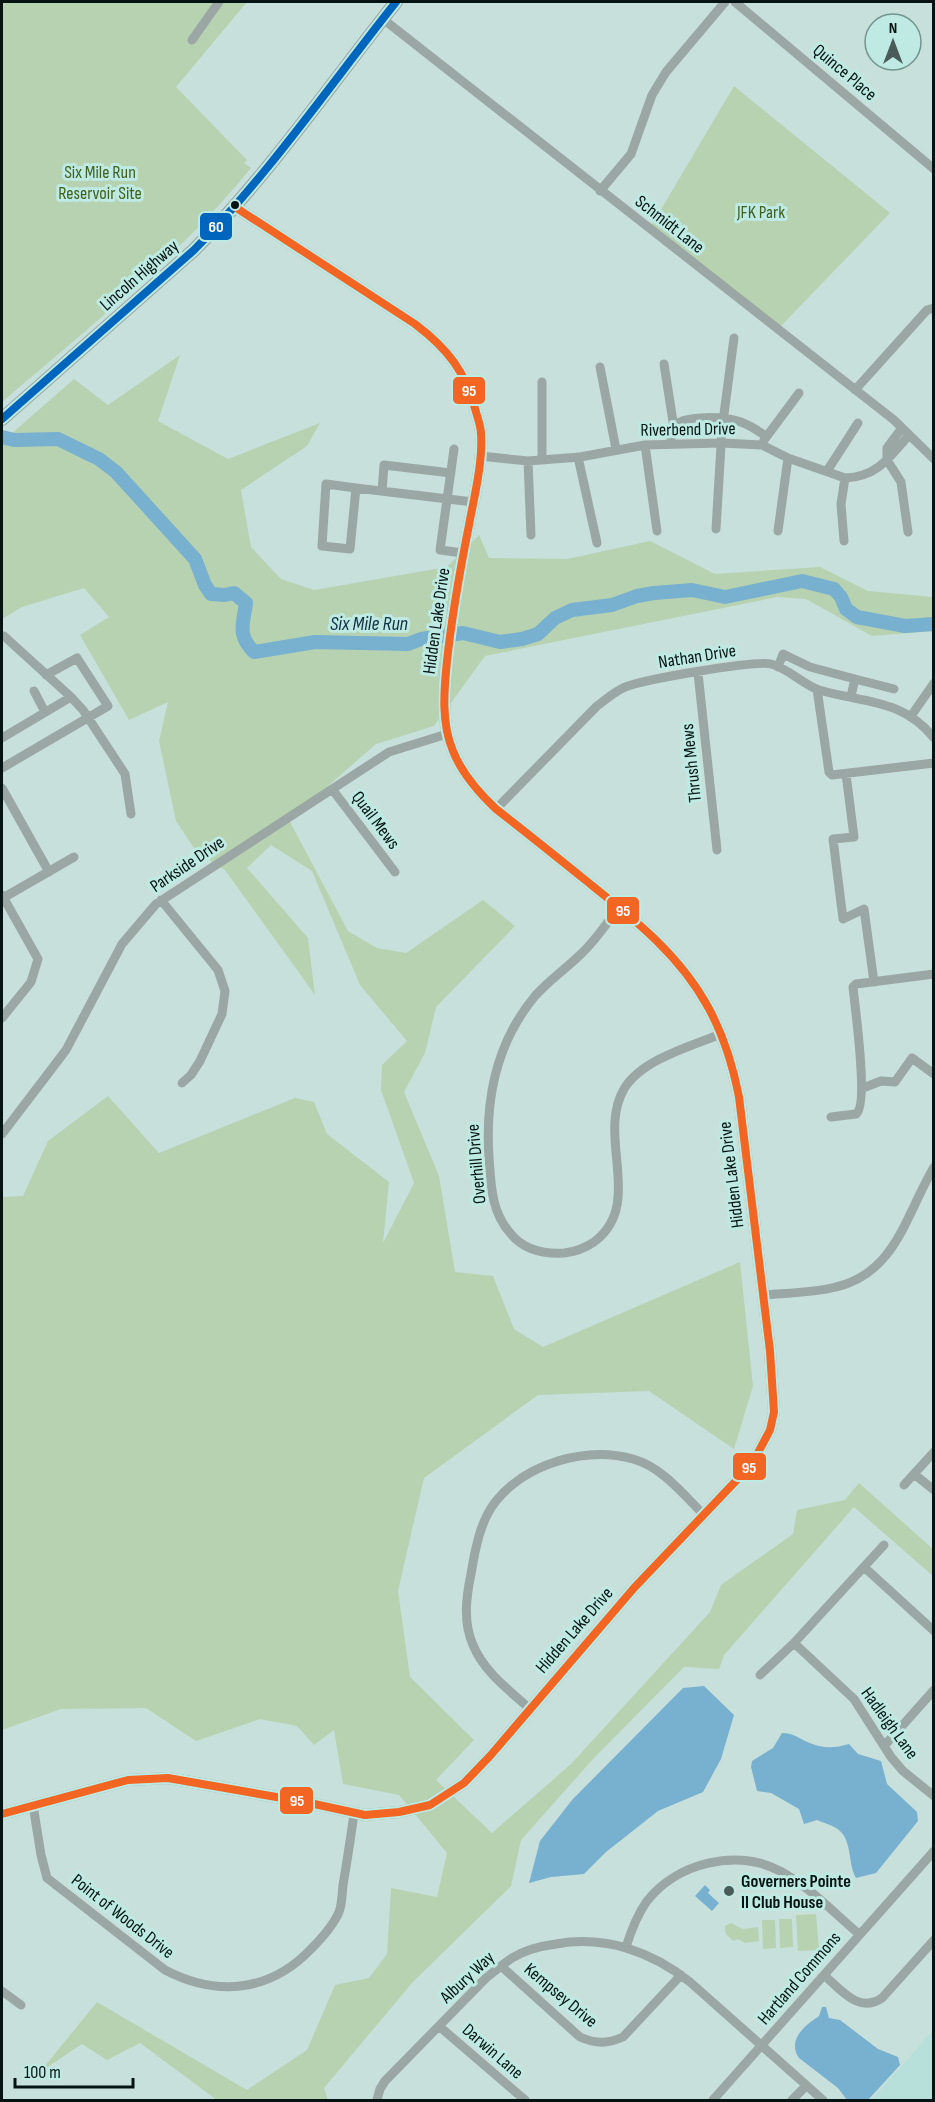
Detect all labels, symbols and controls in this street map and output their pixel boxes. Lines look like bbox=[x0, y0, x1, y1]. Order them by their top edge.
north arrow bbox=[863, 12, 923, 72]
text: N bbox=[889, 19, 897, 38]
street label: Quince Place bbox=[808, 40, 881, 105]
park label: Six Mile Run Reservoir Site bbox=[58, 162, 142, 204]
street label: Schmidt Lane bbox=[631, 191, 708, 258]
unlabelled marker bbox=[229, 199, 241, 211]
park label: JFK Park bbox=[736, 202, 785, 223]
line badge: 60 bbox=[199, 212, 233, 241]
text: 60 bbox=[208, 218, 224, 237]
street label: Lincoln Highway bbox=[96, 236, 183, 315]
line badge: 95 bbox=[452, 376, 486, 405]
text: 95 bbox=[462, 382, 476, 401]
street label: Riverbend Drive bbox=[640, 418, 736, 441]
street label: Hidden Lake Drive bbox=[419, 567, 454, 676]
water label: Six Mile Run bbox=[330, 612, 408, 636]
street label: Nathan Drive bbox=[657, 640, 737, 673]
street label: Thrush Mews bbox=[677, 723, 706, 803]
street label: Quail Mews bbox=[347, 787, 404, 854]
street label: Parkside Drive bbox=[146, 832, 228, 897]
line badge: 95 bbox=[606, 896, 640, 925]
text: 95 bbox=[616, 902, 630, 921]
street label: Hidden Lake Drive bbox=[715, 1121, 748, 1229]
street label: Overhill Drive bbox=[463, 1123, 490, 1205]
line badge: 95 bbox=[732, 1452, 767, 1481]
text: 95 bbox=[742, 1459, 756, 1478]
street label: Hidden Lake Drive bbox=[531, 1583, 617, 1678]
street label: Hadleigh Lane bbox=[856, 1683, 923, 1763]
line badge: 95 bbox=[279, 1786, 314, 1815]
text: 95 bbox=[290, 1792, 304, 1811]
street label: Point of Woods Drive bbox=[67, 1870, 178, 1963]
place label: Governers Pointe II Club House bbox=[741, 1871, 851, 1913]
marker: Governers Pointe II Club House bbox=[722, 1884, 736, 1898]
street label: Hartland Commons bbox=[753, 1928, 845, 2029]
street label: Albury Way bbox=[435, 1947, 499, 2008]
street label: Kempsey Drive bbox=[520, 1959, 601, 2032]
street label: Darwin Lane bbox=[458, 2019, 527, 2083]
scale bar bbox=[15, 2051, 134, 2089]
text: 100 m bbox=[24, 2062, 61, 2083]

